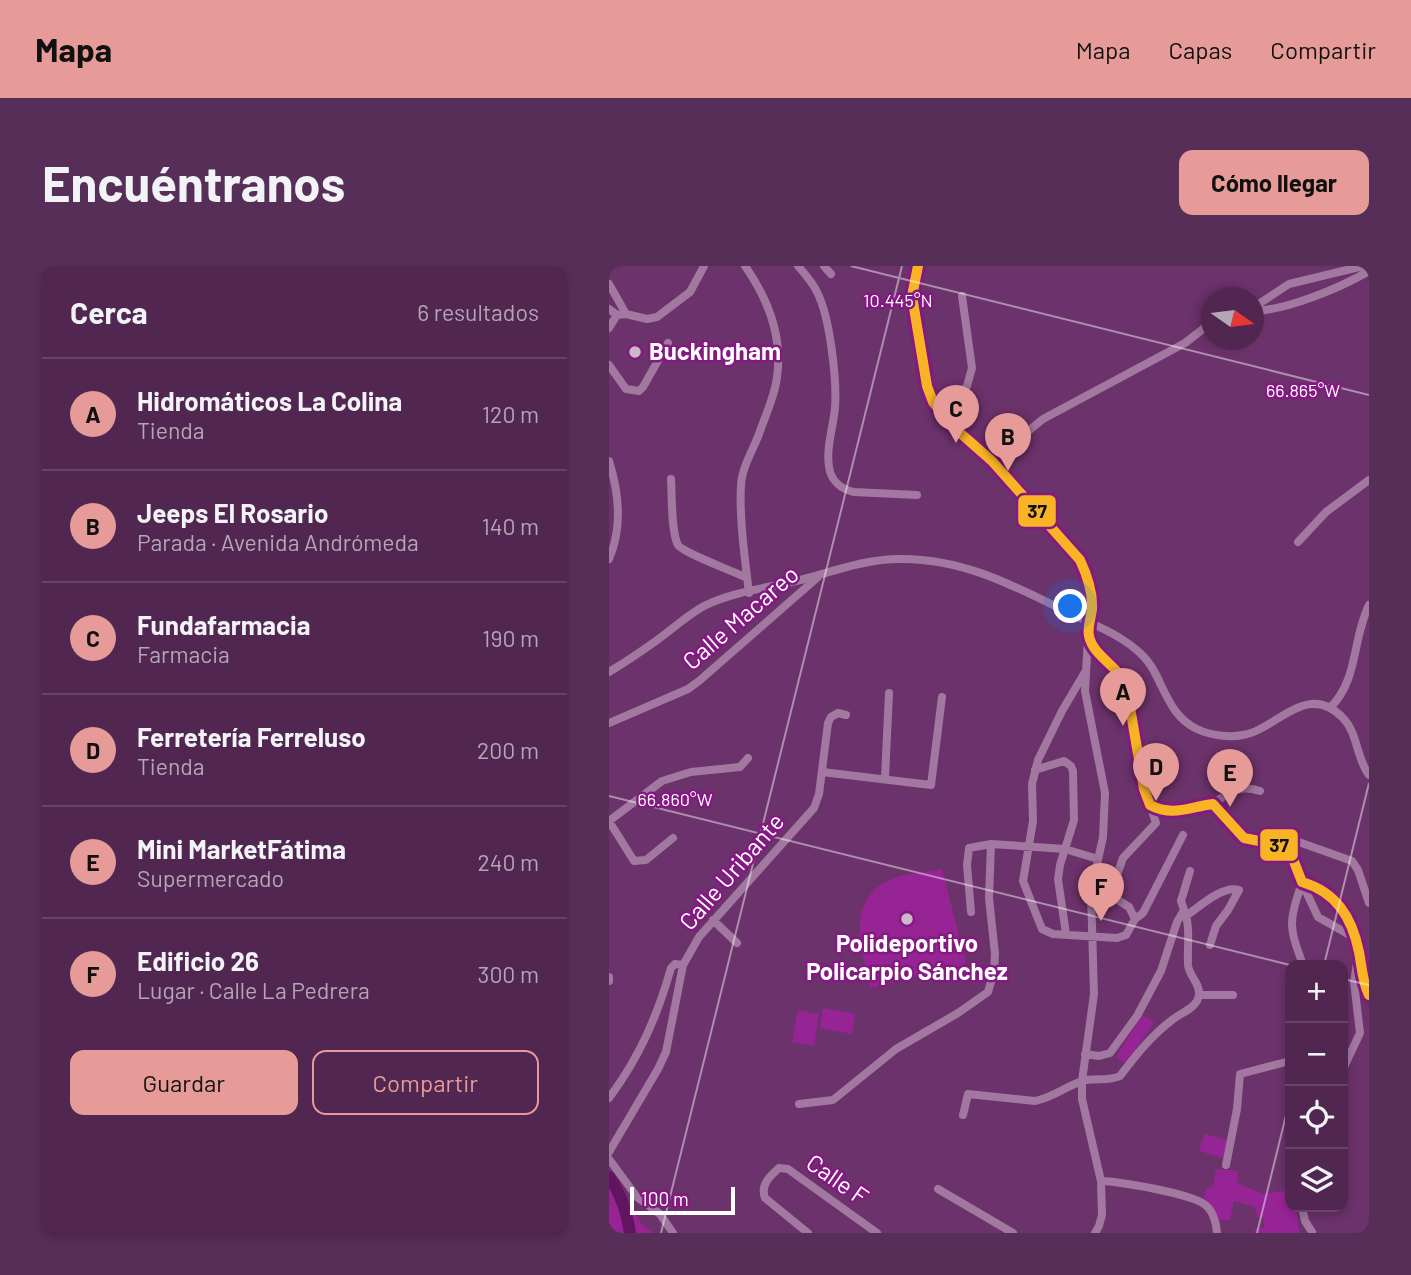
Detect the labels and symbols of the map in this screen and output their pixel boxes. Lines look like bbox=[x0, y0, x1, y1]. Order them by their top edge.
north arrow bbox=[1201, 287, 1264, 350]
text: 10.445°N bbox=[863, 289, 933, 311]
place label: Buckingham bbox=[649, 336, 781, 365]
marker: Buckingham bbox=[627, 344, 643, 360]
text: 66.865°W bbox=[1266, 379, 1340, 401]
pin: C bbox=[933, 385, 979, 443]
pin: B bbox=[985, 413, 1031, 471]
line badge: 37 bbox=[1017, 494, 1057, 528]
text: 37 bbox=[1027, 499, 1047, 522]
street label: Calle Macareo bbox=[676, 559, 804, 675]
your location bbox=[1053, 589, 1087, 623]
pin: A bbox=[1100, 668, 1146, 726]
pin: D bbox=[1133, 743, 1179, 801]
pin: E bbox=[1207, 749, 1253, 807]
text: 66.860°W bbox=[637, 788, 713, 810]
street label: Calle Uribante bbox=[672, 807, 789, 935]
line badge: 37 bbox=[1259, 828, 1299, 862]
text: 37 bbox=[1269, 833, 1289, 856]
pin: F bbox=[1078, 863, 1124, 921]
marker: Polideportivo Policarpio Sánchez bbox=[899, 911, 915, 927]
place label: Polideportivo Policarpio Sánchez bbox=[806, 928, 1008, 985]
street label: Calle F bbox=[801, 1147, 875, 1211]
scale bar bbox=[630, 1184, 735, 1216]

